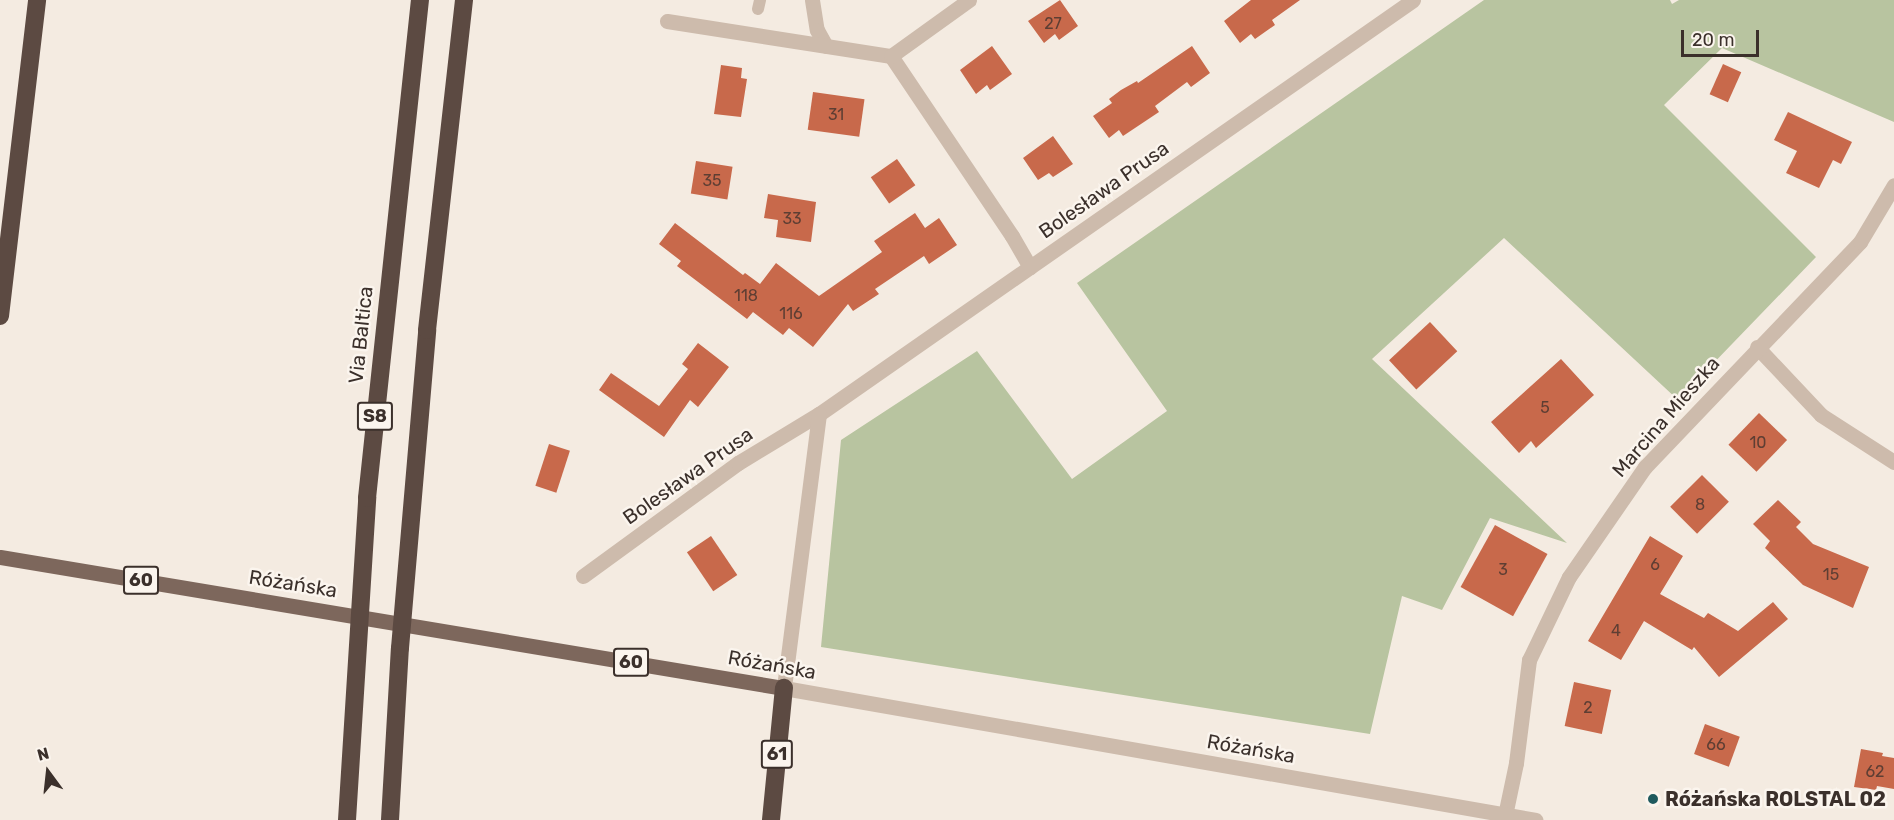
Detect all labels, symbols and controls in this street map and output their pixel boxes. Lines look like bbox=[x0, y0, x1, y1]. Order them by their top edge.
house number: 27 bbox=[1044, 14, 1062, 34]
scale bar bbox=[1684, 18, 1762, 56]
text: 20 m bbox=[1692, 29, 1734, 51]
house number: 31 bbox=[828, 105, 844, 125]
street label: Bolesława Prusa bbox=[1034, 136, 1174, 244]
house number: 35 bbox=[702, 171, 722, 191]
house number: 33 bbox=[782, 209, 802, 229]
street label: Via Baltica bbox=[344, 285, 378, 385]
house number: 118 bbox=[734, 286, 758, 306]
house number: 116 bbox=[779, 304, 803, 324]
street label: Marcina Mieszka bbox=[1607, 352, 1725, 482]
house number: 5 bbox=[1540, 398, 1550, 418]
road number: S8 bbox=[356, 401, 394, 431]
street label: Bolesława Prusa bbox=[618, 422, 758, 530]
house number: 10 bbox=[1749, 433, 1767, 453]
house number: 8 bbox=[1695, 495, 1705, 515]
house number: 6 bbox=[1650, 555, 1660, 575]
house number: 3 bbox=[1498, 560, 1508, 580]
road number: 60 bbox=[123, 565, 159, 595]
street label: Różańska bbox=[247, 565, 339, 603]
house number: 15 bbox=[1823, 565, 1839, 585]
house number: 4 bbox=[1611, 621, 1621, 641]
street label: Różańska bbox=[726, 645, 818, 685]
road number: 60 bbox=[613, 647, 649, 677]
house number: 2 bbox=[1583, 698, 1593, 718]
street label: Różańska bbox=[1205, 729, 1297, 769]
house number: 66 bbox=[1706, 735, 1726, 755]
road number: 61 bbox=[760, 739, 794, 769]
north arrow bbox=[18, 742, 78, 802]
text: N bbox=[35, 743, 51, 765]
house number: 62 bbox=[1865, 762, 1885, 782]
place label: Różańska ROLSTAL 02 bbox=[1665, 787, 1886, 811]
marker: Różańska ROLSTAL 02 bbox=[1646, 792, 1660, 806]

